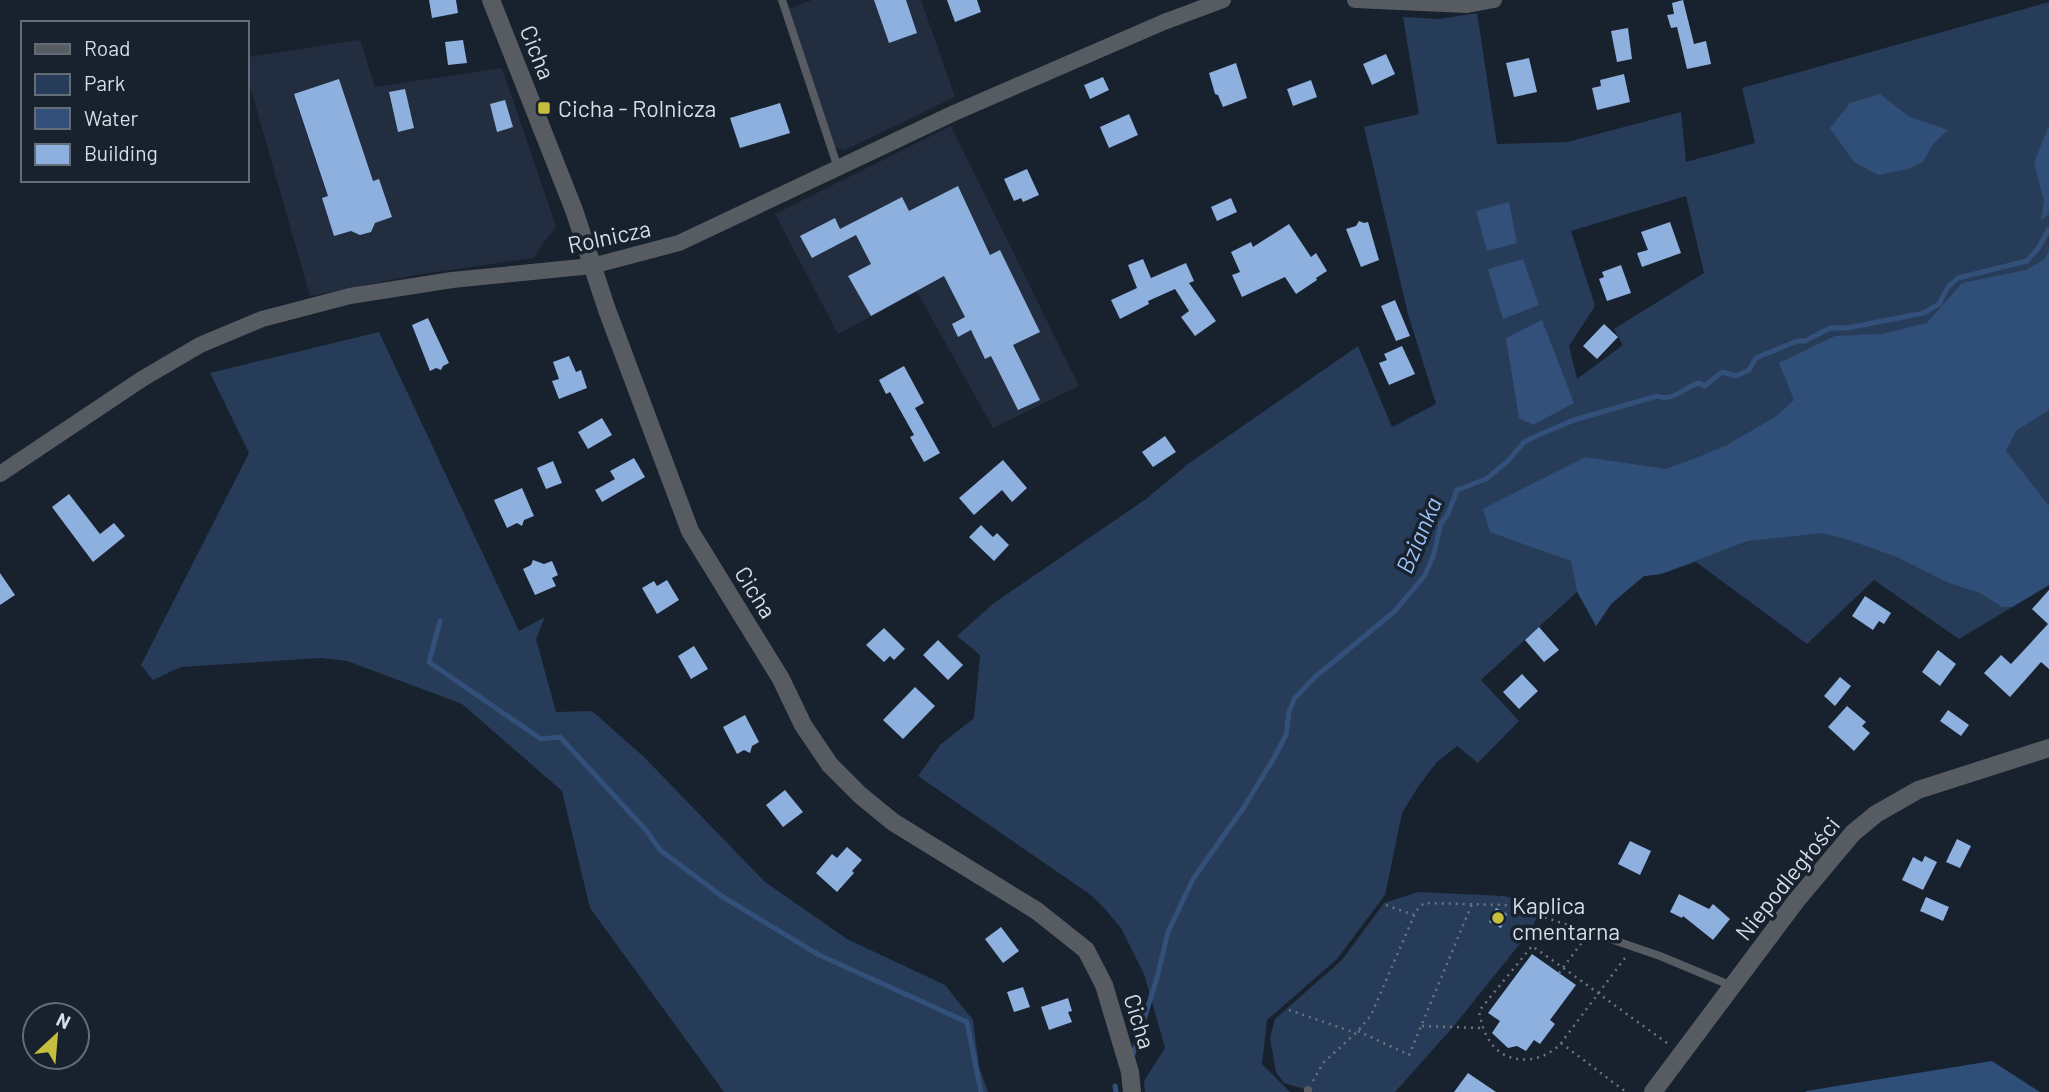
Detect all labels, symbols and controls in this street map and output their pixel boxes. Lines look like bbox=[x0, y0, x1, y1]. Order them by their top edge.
legend bbox=[21, 21, 248, 182]
street label: Cicha bbox=[515, 21, 561, 83]
text: Road bbox=[84, 35, 130, 60]
text: Park bbox=[84, 70, 125, 95]
place label: Cicha - Rolnicza bbox=[558, 94, 716, 122]
marker: Cicha - Rolnicza bbox=[536, 100, 552, 116]
text: Water bbox=[84, 105, 139, 130]
text: Building bbox=[84, 140, 158, 165]
street label: Rolnicza bbox=[565, 214, 653, 258]
water label: Bzianka bbox=[1389, 492, 1447, 578]
street label: Cicha bbox=[729, 561, 783, 623]
street label: Niepodległości bbox=[1729, 811, 1845, 945]
place label: Kaplica cmentarna bbox=[1512, 891, 1620, 945]
marker: Kaplica cmentarna bbox=[1490, 910, 1506, 926]
street label: Cicha bbox=[1118, 990, 1162, 1052]
north arrow bbox=[21, 1001, 91, 1071]
text: N bbox=[53, 1007, 74, 1033]

